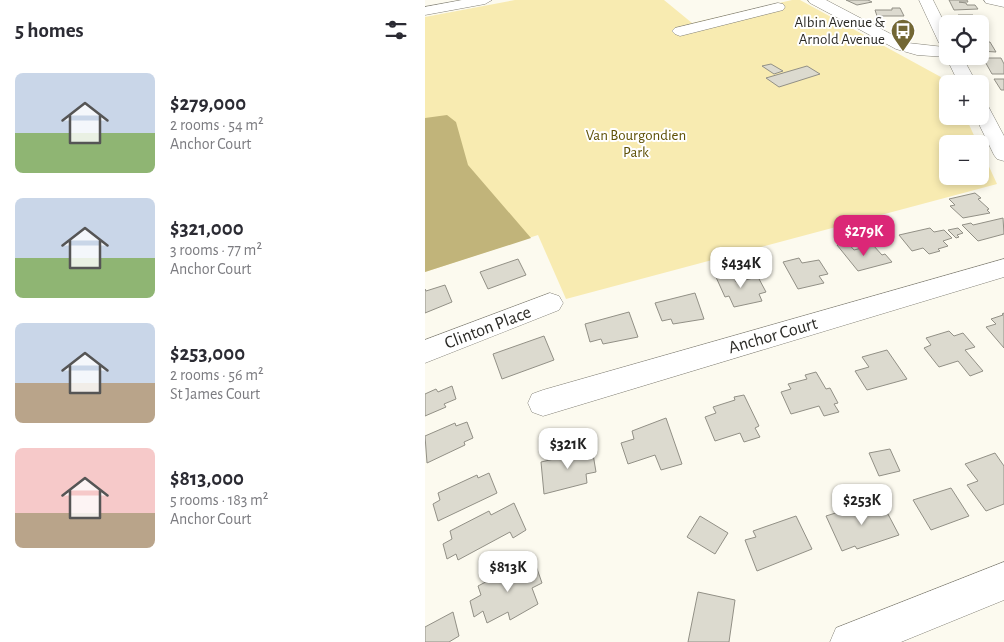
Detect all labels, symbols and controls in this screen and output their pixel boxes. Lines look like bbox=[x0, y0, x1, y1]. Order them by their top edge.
place label: Albin Avenue & Arnold Avenue bbox=[794, 15, 886, 47]
map controls bbox=[939, 15, 989, 185]
button: locate bbox=[939, 15, 989, 65]
icon: filters bbox=[382, 16, 410, 44]
bus stop icon: Albin Avenue & Arnold Avenue bbox=[890, 18, 916, 52]
text: 5 homes bbox=[15, 20, 84, 41]
button: + bbox=[939, 75, 989, 125]
icon: home bbox=[55, 93, 115, 153]
text: $279,000 bbox=[170, 93, 246, 114]
text: 2 rooms · 54 m² bbox=[170, 117, 264, 133]
park label: Van Bourgondien Park bbox=[586, 128, 686, 160]
button: − bbox=[939, 135, 989, 185]
text: Anchor Court bbox=[170, 136, 251, 152]
pin: $279K bbox=[829, 214, 899, 257]
icon: home bbox=[55, 218, 115, 278]
text: $321,000 bbox=[170, 218, 244, 239]
text: $279K bbox=[845, 223, 883, 239]
text: 3 rooms · 77 m² bbox=[170, 242, 262, 258]
pin: $434K bbox=[706, 246, 776, 289]
text: $434K bbox=[721, 255, 761, 271]
text: Anchor Court bbox=[170, 261, 251, 277]
street label: Clinton Place bbox=[442, 303, 534, 353]
street label: Anchor Court bbox=[726, 315, 820, 357]
icon: home bbox=[55, 343, 115, 403]
text: $253,000 bbox=[170, 343, 245, 364]
text: 2 rooms · 56 m² bbox=[170, 367, 264, 383]
text: St James Court bbox=[170, 386, 260, 402]
pin: $321K bbox=[533, 428, 603, 470]
text: $321K bbox=[550, 436, 586, 452]
icon: home bbox=[55, 468, 115, 528]
text: $813,000 bbox=[170, 468, 244, 489]
pin: $253K bbox=[827, 484, 897, 526]
text: 5 rooms · 183 m² bbox=[170, 492, 268, 508]
text: $253K bbox=[843, 492, 881, 508]
text: Anchor Court bbox=[170, 511, 251, 527]
pin: $813K bbox=[473, 550, 543, 593]
text: $813K bbox=[489, 559, 527, 575]

